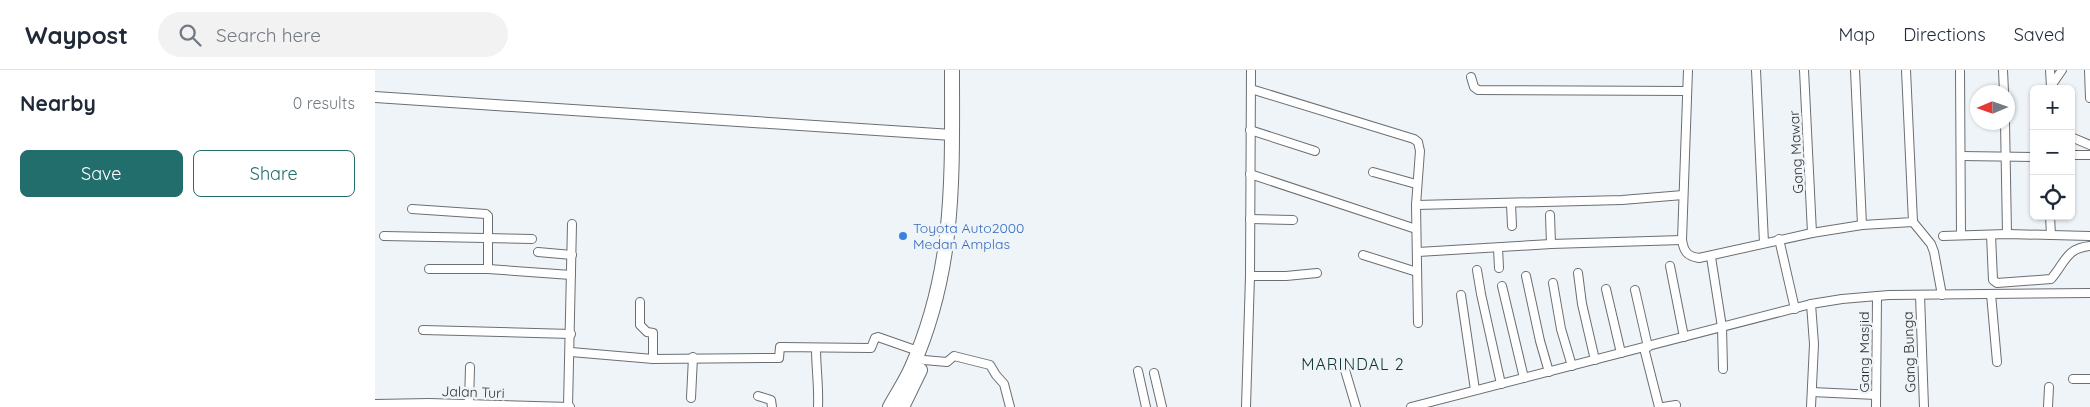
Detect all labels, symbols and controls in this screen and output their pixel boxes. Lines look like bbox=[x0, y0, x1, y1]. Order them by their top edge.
search box bbox=[158, 12, 508, 57]
text: Waypost bbox=[25, 20, 128, 50]
icon: search bbox=[176, 21, 204, 49]
text: Search here bbox=[216, 23, 321, 47]
text: Map bbox=[1838, 23, 1875, 46]
text: Directions bbox=[1903, 23, 1986, 46]
text: Saved bbox=[2014, 23, 2065, 46]
north arrow bbox=[1970, 85, 2015, 130]
map controls bbox=[2030, 85, 2075, 220]
button: + bbox=[2030, 85, 2075, 130]
text: Nearby bbox=[20, 90, 96, 116]
text: 0 results bbox=[293, 93, 355, 113]
street label: Gang Mawar bbox=[1785, 109, 1807, 194]
button: − bbox=[2030, 130, 2075, 175]
button: Save bbox=[20, 150, 183, 197]
button: Share bbox=[193, 150, 355, 197]
button: locate bbox=[2030, 175, 2075, 220]
place label: Toyota Auto2000 Medan Amplas bbox=[913, 219, 1024, 253]
marker: Toyota Auto2000 Medan Amplas bbox=[897, 230, 909, 242]
street label: Gang Bunga bbox=[1899, 311, 1919, 393]
street label: Gang Masjid bbox=[1855, 312, 1873, 392]
district label: MARINDAL 2 bbox=[1301, 354, 1405, 374]
street label: Jalan Turi bbox=[441, 382, 505, 402]

